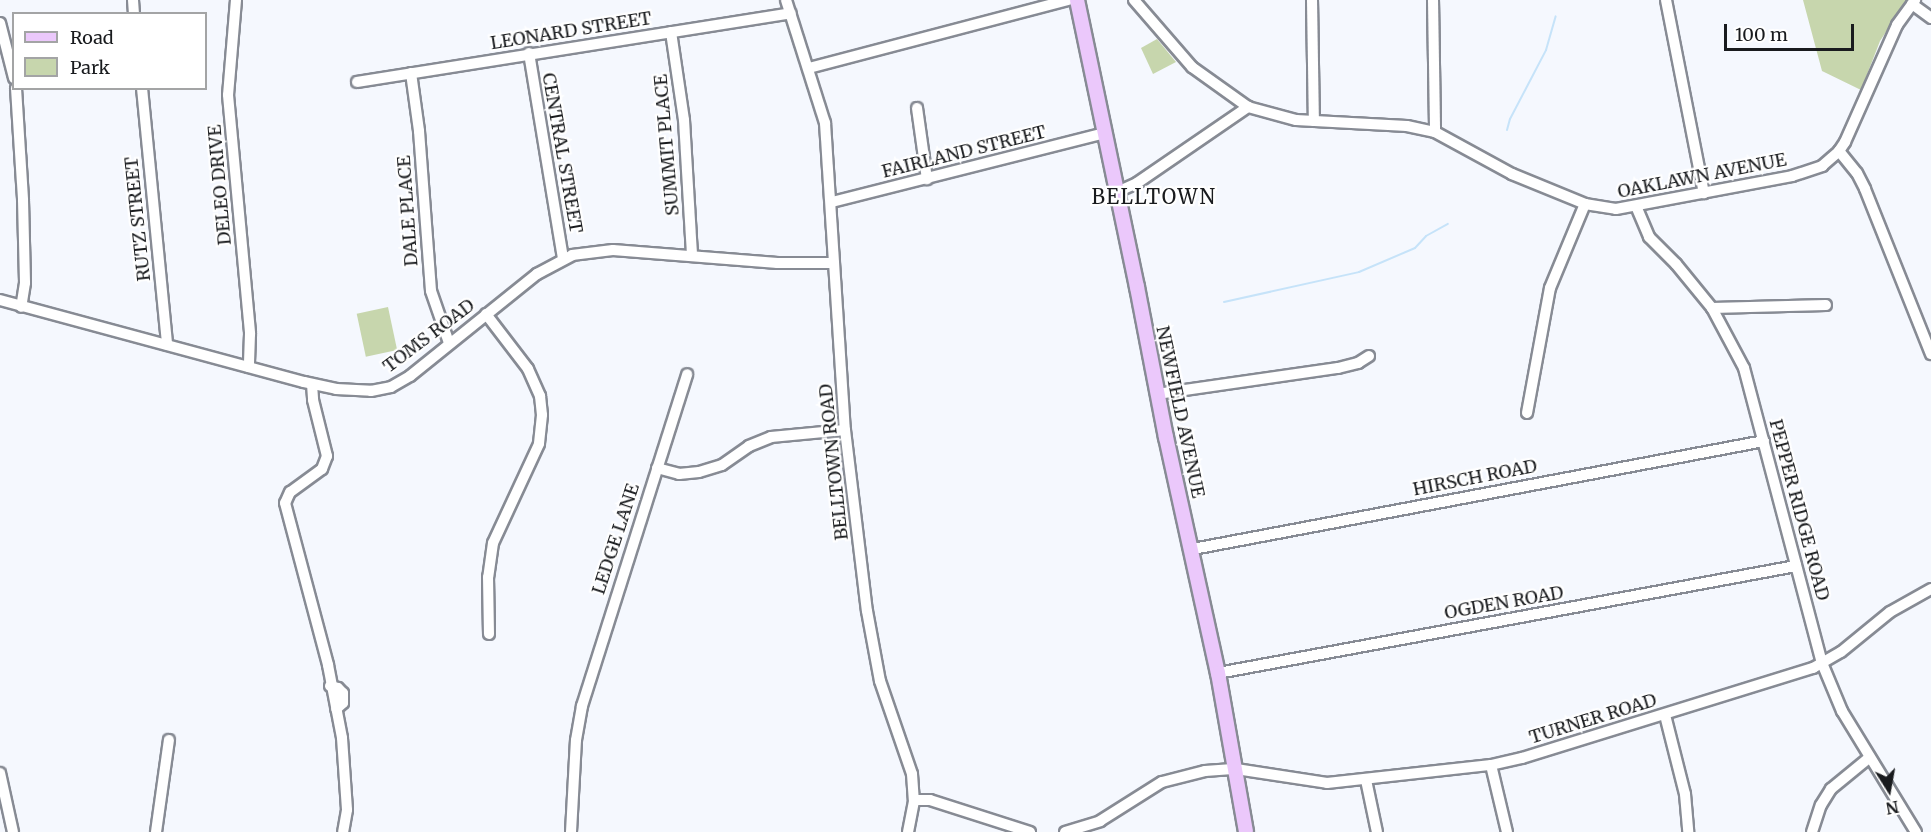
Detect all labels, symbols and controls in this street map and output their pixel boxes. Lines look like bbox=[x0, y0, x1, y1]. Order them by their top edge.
street label: LEONARD STREET bbox=[489, 8, 653, 54]
legend bbox=[12, 12, 207, 90]
scale bar bbox=[1727, 12, 1858, 50]
text: 100 m bbox=[1735, 23, 1788, 46]
text: Road bbox=[70, 26, 114, 49]
text: Park bbox=[70, 56, 110, 79]
street label: CENTRAL STREET bbox=[537, 71, 587, 235]
street label: SUMMIT PLACE bbox=[650, 73, 684, 217]
street label: FAIRLAND STREET bbox=[880, 121, 1048, 183]
street label: DELEO DRIVE bbox=[204, 124, 236, 246]
street label: OAKLAWN AVENUE bbox=[1616, 149, 1788, 203]
street label: DALE PLACE bbox=[393, 155, 423, 267]
street label: RUTZ STREET bbox=[121, 156, 155, 282]
district label: BELLTOWN bbox=[1092, 184, 1216, 208]
street label: TOMS ROAD bbox=[379, 295, 479, 377]
street label: NEWFIELD AVENUE bbox=[1151, 324, 1209, 500]
street label: BELLTOWN ROAD bbox=[815, 383, 853, 541]
street label: PEPPER RIDGE ROAD bbox=[1764, 417, 1834, 603]
street label: HIRSCH ROAD bbox=[1411, 455, 1539, 501]
street label: LEDGE LANE bbox=[588, 481, 644, 597]
street label: OGDEN ROAD bbox=[1443, 582, 1565, 624]
street label: TURNER ROAD bbox=[1527, 689, 1659, 749]
north arrow bbox=[1859, 760, 1919, 820]
text: N bbox=[1884, 797, 1901, 819]

